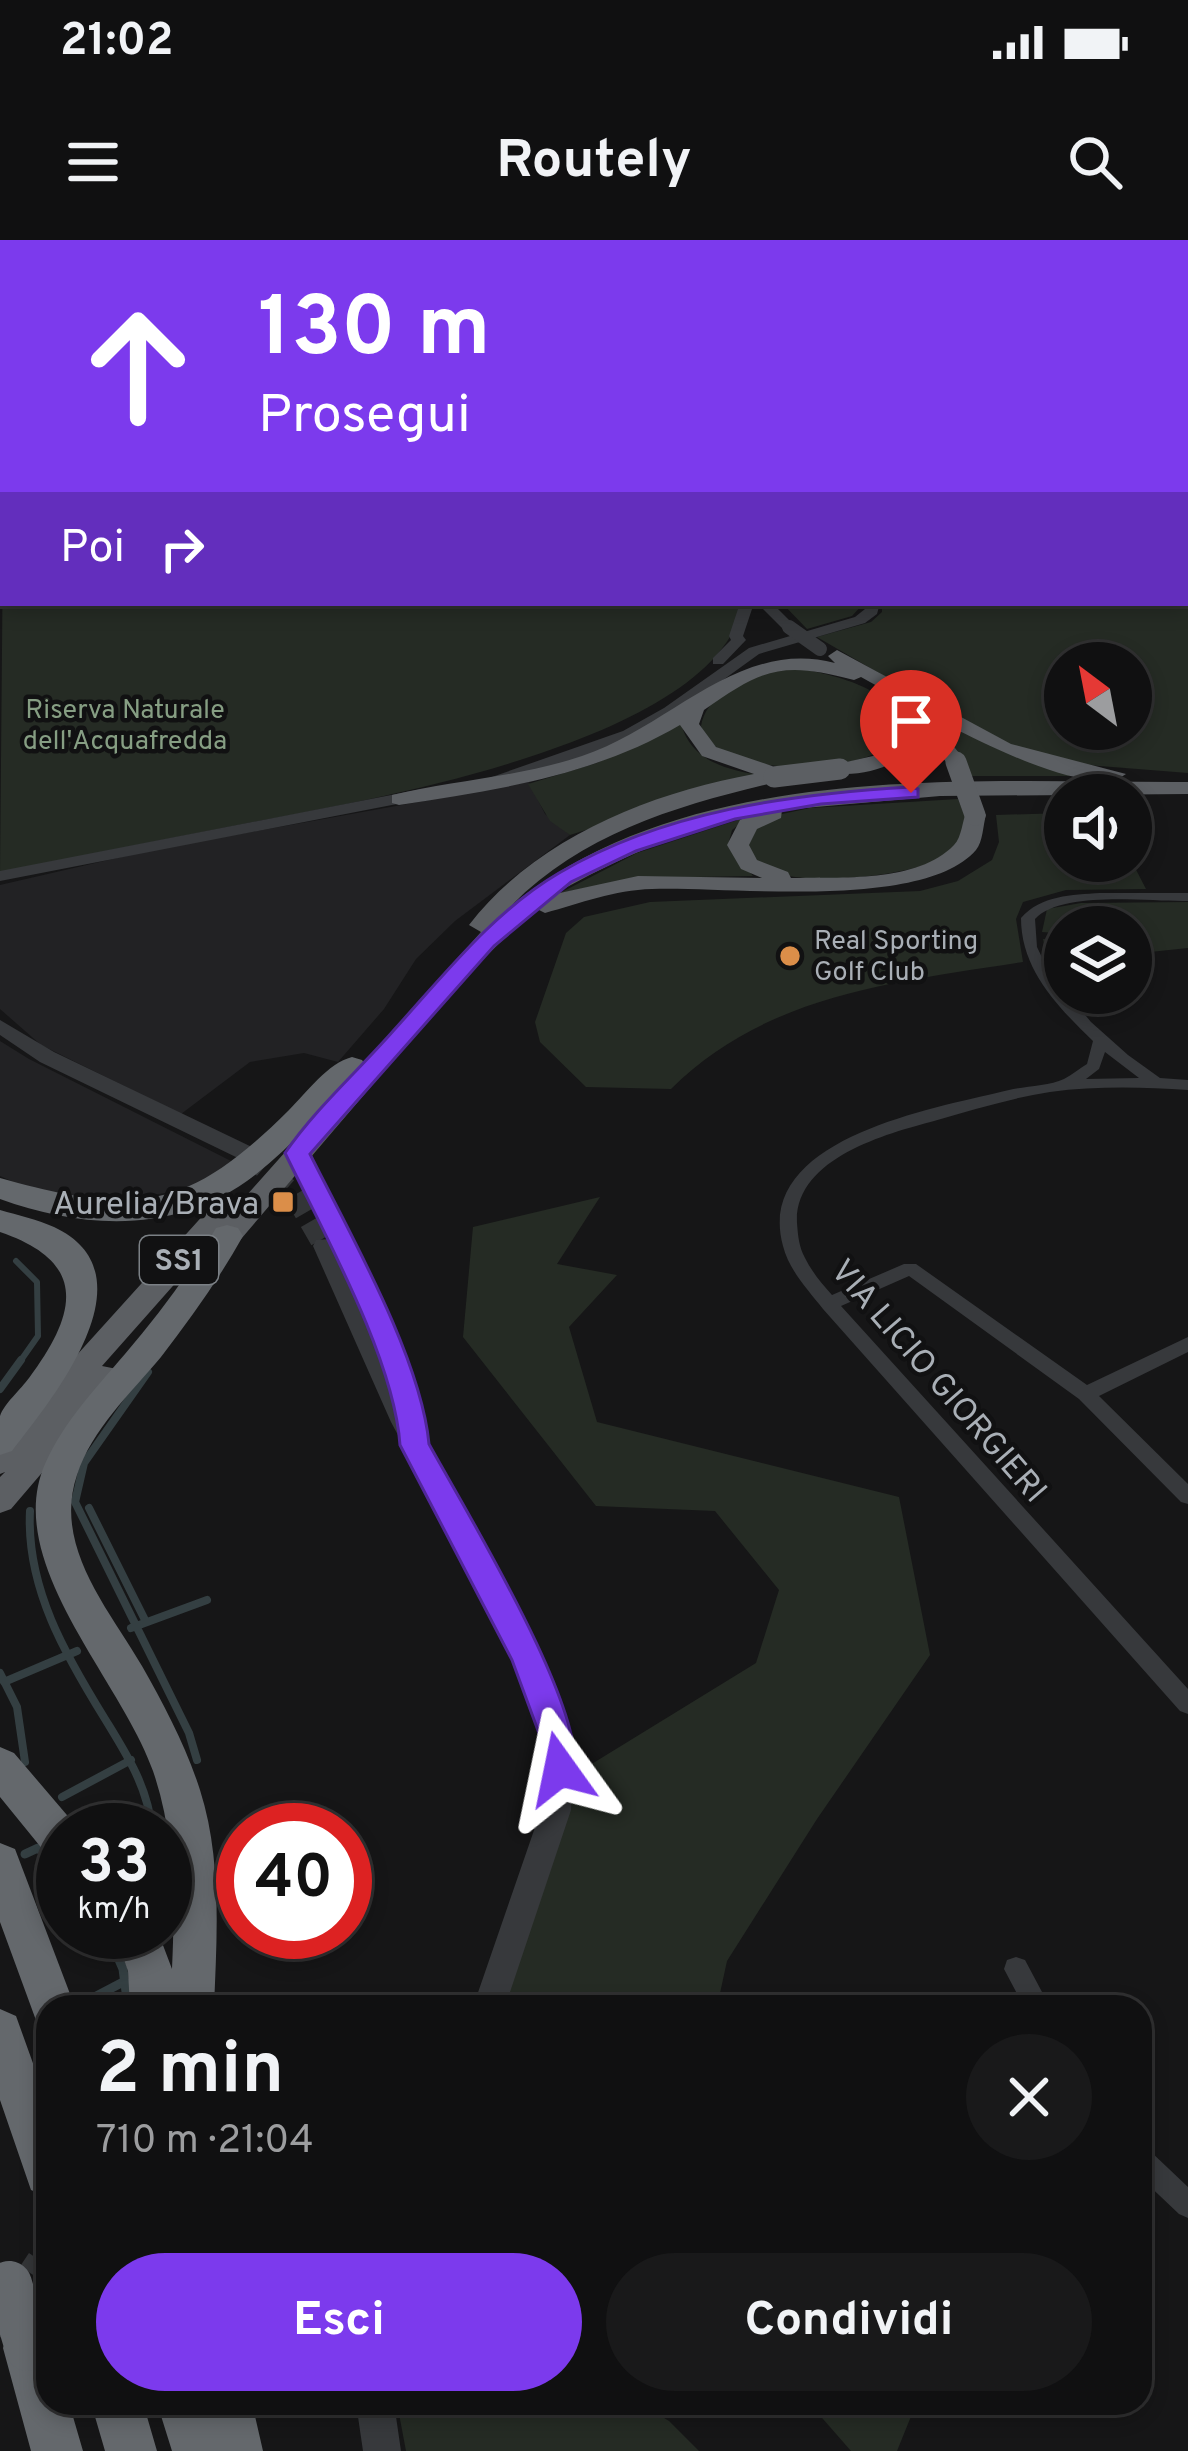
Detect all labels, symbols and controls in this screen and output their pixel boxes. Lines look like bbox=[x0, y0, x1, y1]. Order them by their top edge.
text: 21:02 bbox=[60, 14, 174, 71]
text: Routely bbox=[496, 128, 692, 197]
icon: menu bbox=[60, 129, 126, 195]
icon: search bbox=[1062, 129, 1128, 195]
text: 130 m bbox=[258, 279, 490, 385]
icon: ahead bbox=[60, 288, 216, 444]
text: Prosegui bbox=[258, 383, 471, 452]
icon: right bbox=[149, 516, 215, 582]
text: Poi bbox=[60, 521, 125, 578]
north arrow bbox=[1044, 642, 1152, 750]
map controls bbox=[1044, 642, 1152, 1014]
pin bbox=[860, 670, 962, 793]
icon: arrive bbox=[878, 688, 944, 754]
park label: Riserva Naturale dell'Acquafredda bbox=[23, 694, 227, 759]
button: sound bbox=[1044, 774, 1152, 882]
button: layers bbox=[1044, 906, 1152, 1014]
place label: Real Sporting Golf Club bbox=[814, 925, 978, 990]
marker: Real Sporting Golf Club bbox=[777, 943, 803, 969]
place label: Aurelia/Brava bbox=[53, 1185, 259, 1227]
marker: Aurelia/Brava bbox=[270, 1189, 296, 1215]
road number: SS1 bbox=[140, 1236, 218, 1284]
street label: VIA LICIO GIORGIERI bbox=[820, 1252, 1054, 1513]
position arrow bbox=[497, 1706, 623, 1832]
speed limit sign: 40 bbox=[216, 1803, 372, 1959]
text: 33 bbox=[78, 1828, 150, 1904]
text: km/h bbox=[78, 1892, 150, 1929]
text: 2 min bbox=[96, 2027, 284, 2119]
button: close bbox=[966, 2034, 1092, 2160]
text: 710 m · 21:04 bbox=[96, 2118, 314, 2167]
button: Esci bbox=[96, 2253, 582, 2391]
button: Condividi bbox=[606, 2253, 1092, 2391]

